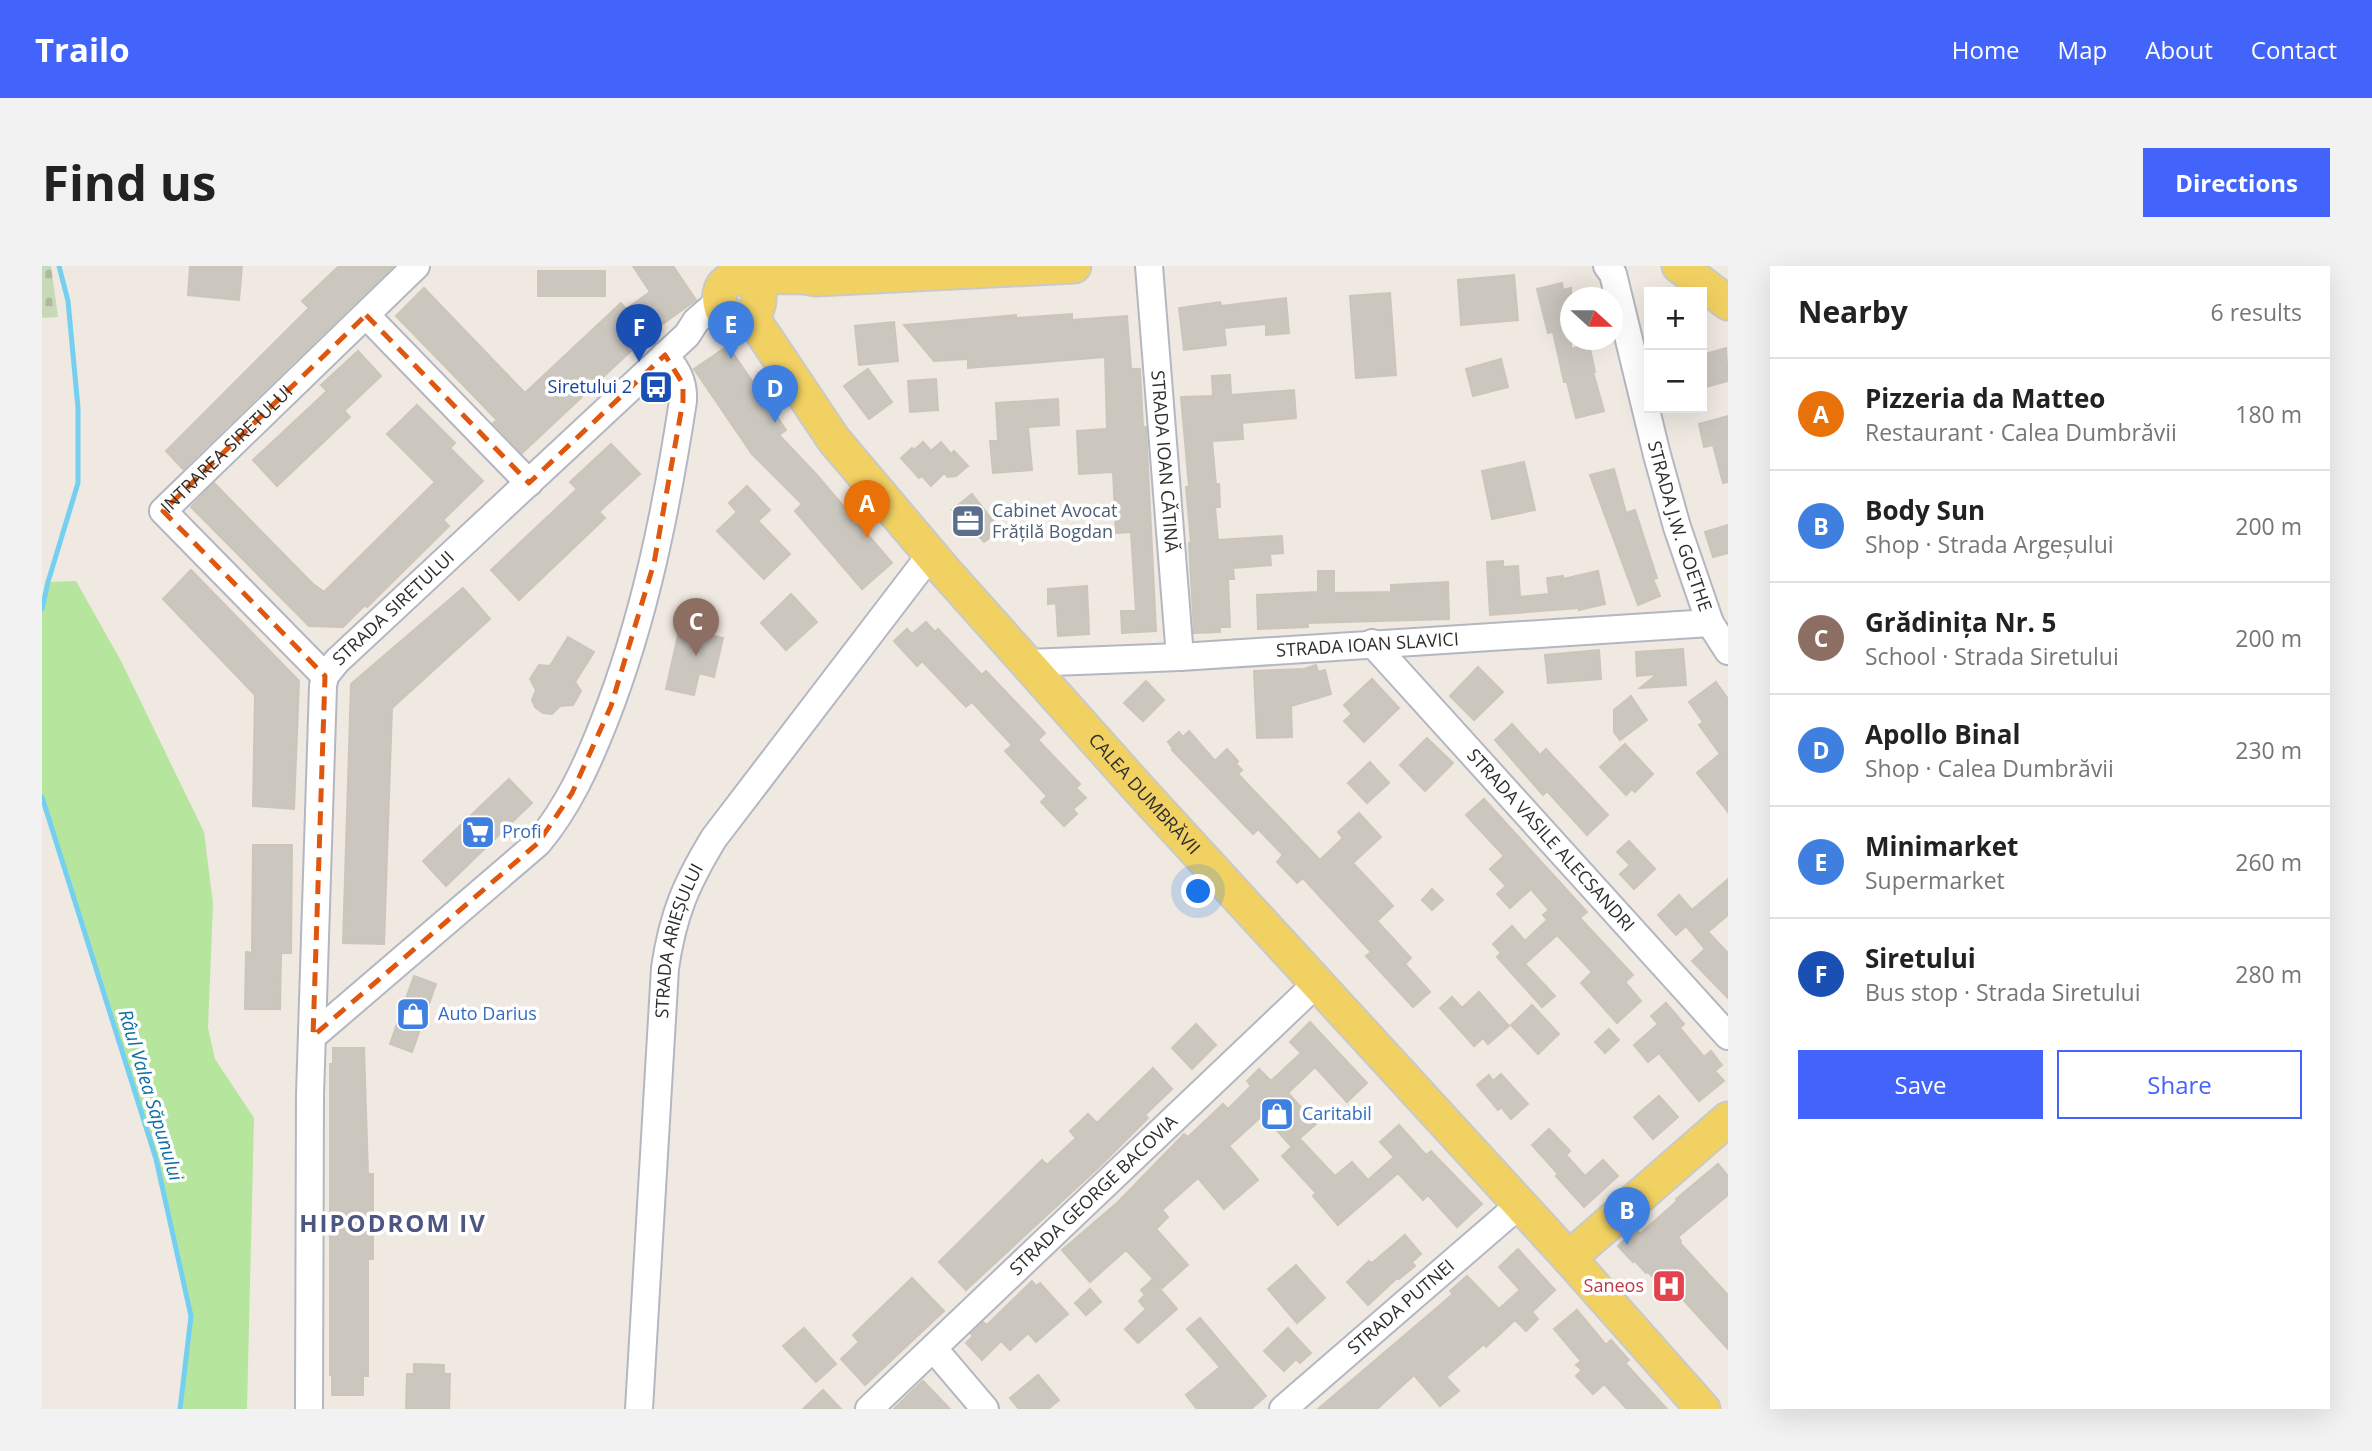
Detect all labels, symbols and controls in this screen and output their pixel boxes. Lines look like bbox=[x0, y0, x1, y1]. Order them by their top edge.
text: Trailo bbox=[35, 27, 130, 72]
text: Home bbox=[1952, 33, 2020, 66]
text: Map bbox=[2058, 33, 2107, 66]
text: About bbox=[2145, 33, 2213, 66]
text: Contact bbox=[2251, 33, 2337, 66]
button: Directions bbox=[2143, 148, 2330, 217]
text: Find us bbox=[42, 149, 216, 215]
north arrow bbox=[1560, 287, 1623, 350]
map controls bbox=[1644, 287, 1707, 413]
button: + bbox=[1644, 287, 1707, 350]
text: Nearby bbox=[1798, 291, 1908, 332]
text: 6 results bbox=[2211, 296, 2302, 328]
pin: E bbox=[708, 301, 754, 359]
pin: F bbox=[616, 304, 662, 362]
button: − bbox=[1644, 350, 1707, 413]
pin: D bbox=[752, 365, 798, 423]
bus stop icon: Siretului 2 bbox=[637, 368, 675, 406]
street label: STRADA IOAN CĂTINĂ bbox=[1146, 369, 1185, 554]
place label: Siretului 2 bbox=[548, 374, 632, 398]
street label: INTRAREA SIRETULUI bbox=[155, 379, 297, 518]
text: Pizzeria da Matteo bbox=[1865, 380, 2105, 416]
text: A bbox=[1813, 398, 1829, 430]
text: 180 m bbox=[2235, 398, 2302, 430]
text: Restaurant · Calea Dumbrăvii bbox=[1865, 416, 2177, 448]
street label: STRADA J.W. GOETHE bbox=[1643, 438, 1718, 614]
pin: A bbox=[844, 480, 890, 538]
text: Body Sun bbox=[1865, 492, 1985, 528]
place label: Cabinet Avocat Frățilă Bogdan bbox=[992, 498, 1117, 543]
office icon: Cabinet Avocat Frățilă Bogdan bbox=[949, 502, 987, 540]
text: B bbox=[1813, 510, 1829, 542]
text: 200 m bbox=[2235, 510, 2302, 542]
text: Shop · Strada Argeșului bbox=[1865, 528, 2114, 560]
street label: STRADA SIRETULUI bbox=[327, 545, 459, 670]
pin: C bbox=[673, 598, 719, 656]
text: Grădinița Nr. 5 bbox=[1865, 604, 2056, 640]
text: C bbox=[1814, 622, 1828, 654]
text: 200 m bbox=[2235, 622, 2302, 654]
street label: STRADA IOAN SLAVICI bbox=[1275, 626, 1459, 662]
text: School · Strada Siretului bbox=[1865, 640, 2119, 672]
text: Apollo Binal bbox=[1865, 716, 2020, 752]
street label: CALEA DUMBRĂVII bbox=[1084, 728, 1206, 859]
text: D bbox=[1812, 734, 1830, 766]
text: 230 m bbox=[2235, 734, 2302, 766]
street label: STRADA VASILE ALECSANDRI bbox=[1462, 743, 1640, 936]
text: Shop · Calea Dumbrăvii bbox=[1865, 752, 2114, 784]
supermarket icon: Profi bbox=[459, 813, 497, 851]
place label: Profi bbox=[502, 819, 542, 843]
text: Minimarket bbox=[1865, 828, 2018, 864]
text: E bbox=[1815, 846, 1827, 878]
text: 260 m bbox=[2235, 846, 2302, 878]
street label: STRADA ARIEȘULUI bbox=[649, 859, 708, 1019]
text: Supermarket bbox=[1865, 864, 2005, 896]
your location bbox=[1181, 874, 1215, 908]
text: Siretului bbox=[1865, 940, 1976, 976]
text: F bbox=[1815, 958, 1827, 990]
text: 280 m bbox=[2235, 958, 2302, 990]
text: Bus stop · Strada Siretului bbox=[1865, 976, 2141, 1008]
shop icon: Auto Darius bbox=[394, 995, 432, 1033]
place label: Auto Darius bbox=[438, 1001, 537, 1025]
water label: Râul Valea Săpunului bbox=[113, 1006, 190, 1185]
button: Save bbox=[1798, 1050, 2043, 1119]
button: Share bbox=[2057, 1050, 2302, 1119]
shop icon: Caritabil bbox=[1258, 1095, 1296, 1133]
place label: Caritabil bbox=[1302, 1101, 1372, 1125]
street label: STRADA GEORGE BACOVIA bbox=[1004, 1109, 1182, 1280]
pin: B bbox=[1604, 1187, 1650, 1245]
district label: HIPODROM IV bbox=[299, 1206, 487, 1239]
street label: STRADA PUTNEI bbox=[1342, 1253, 1459, 1359]
hospital icon: Saneos bbox=[1650, 1267, 1688, 1305]
place label: Saneos bbox=[1584, 1273, 1644, 1297]

